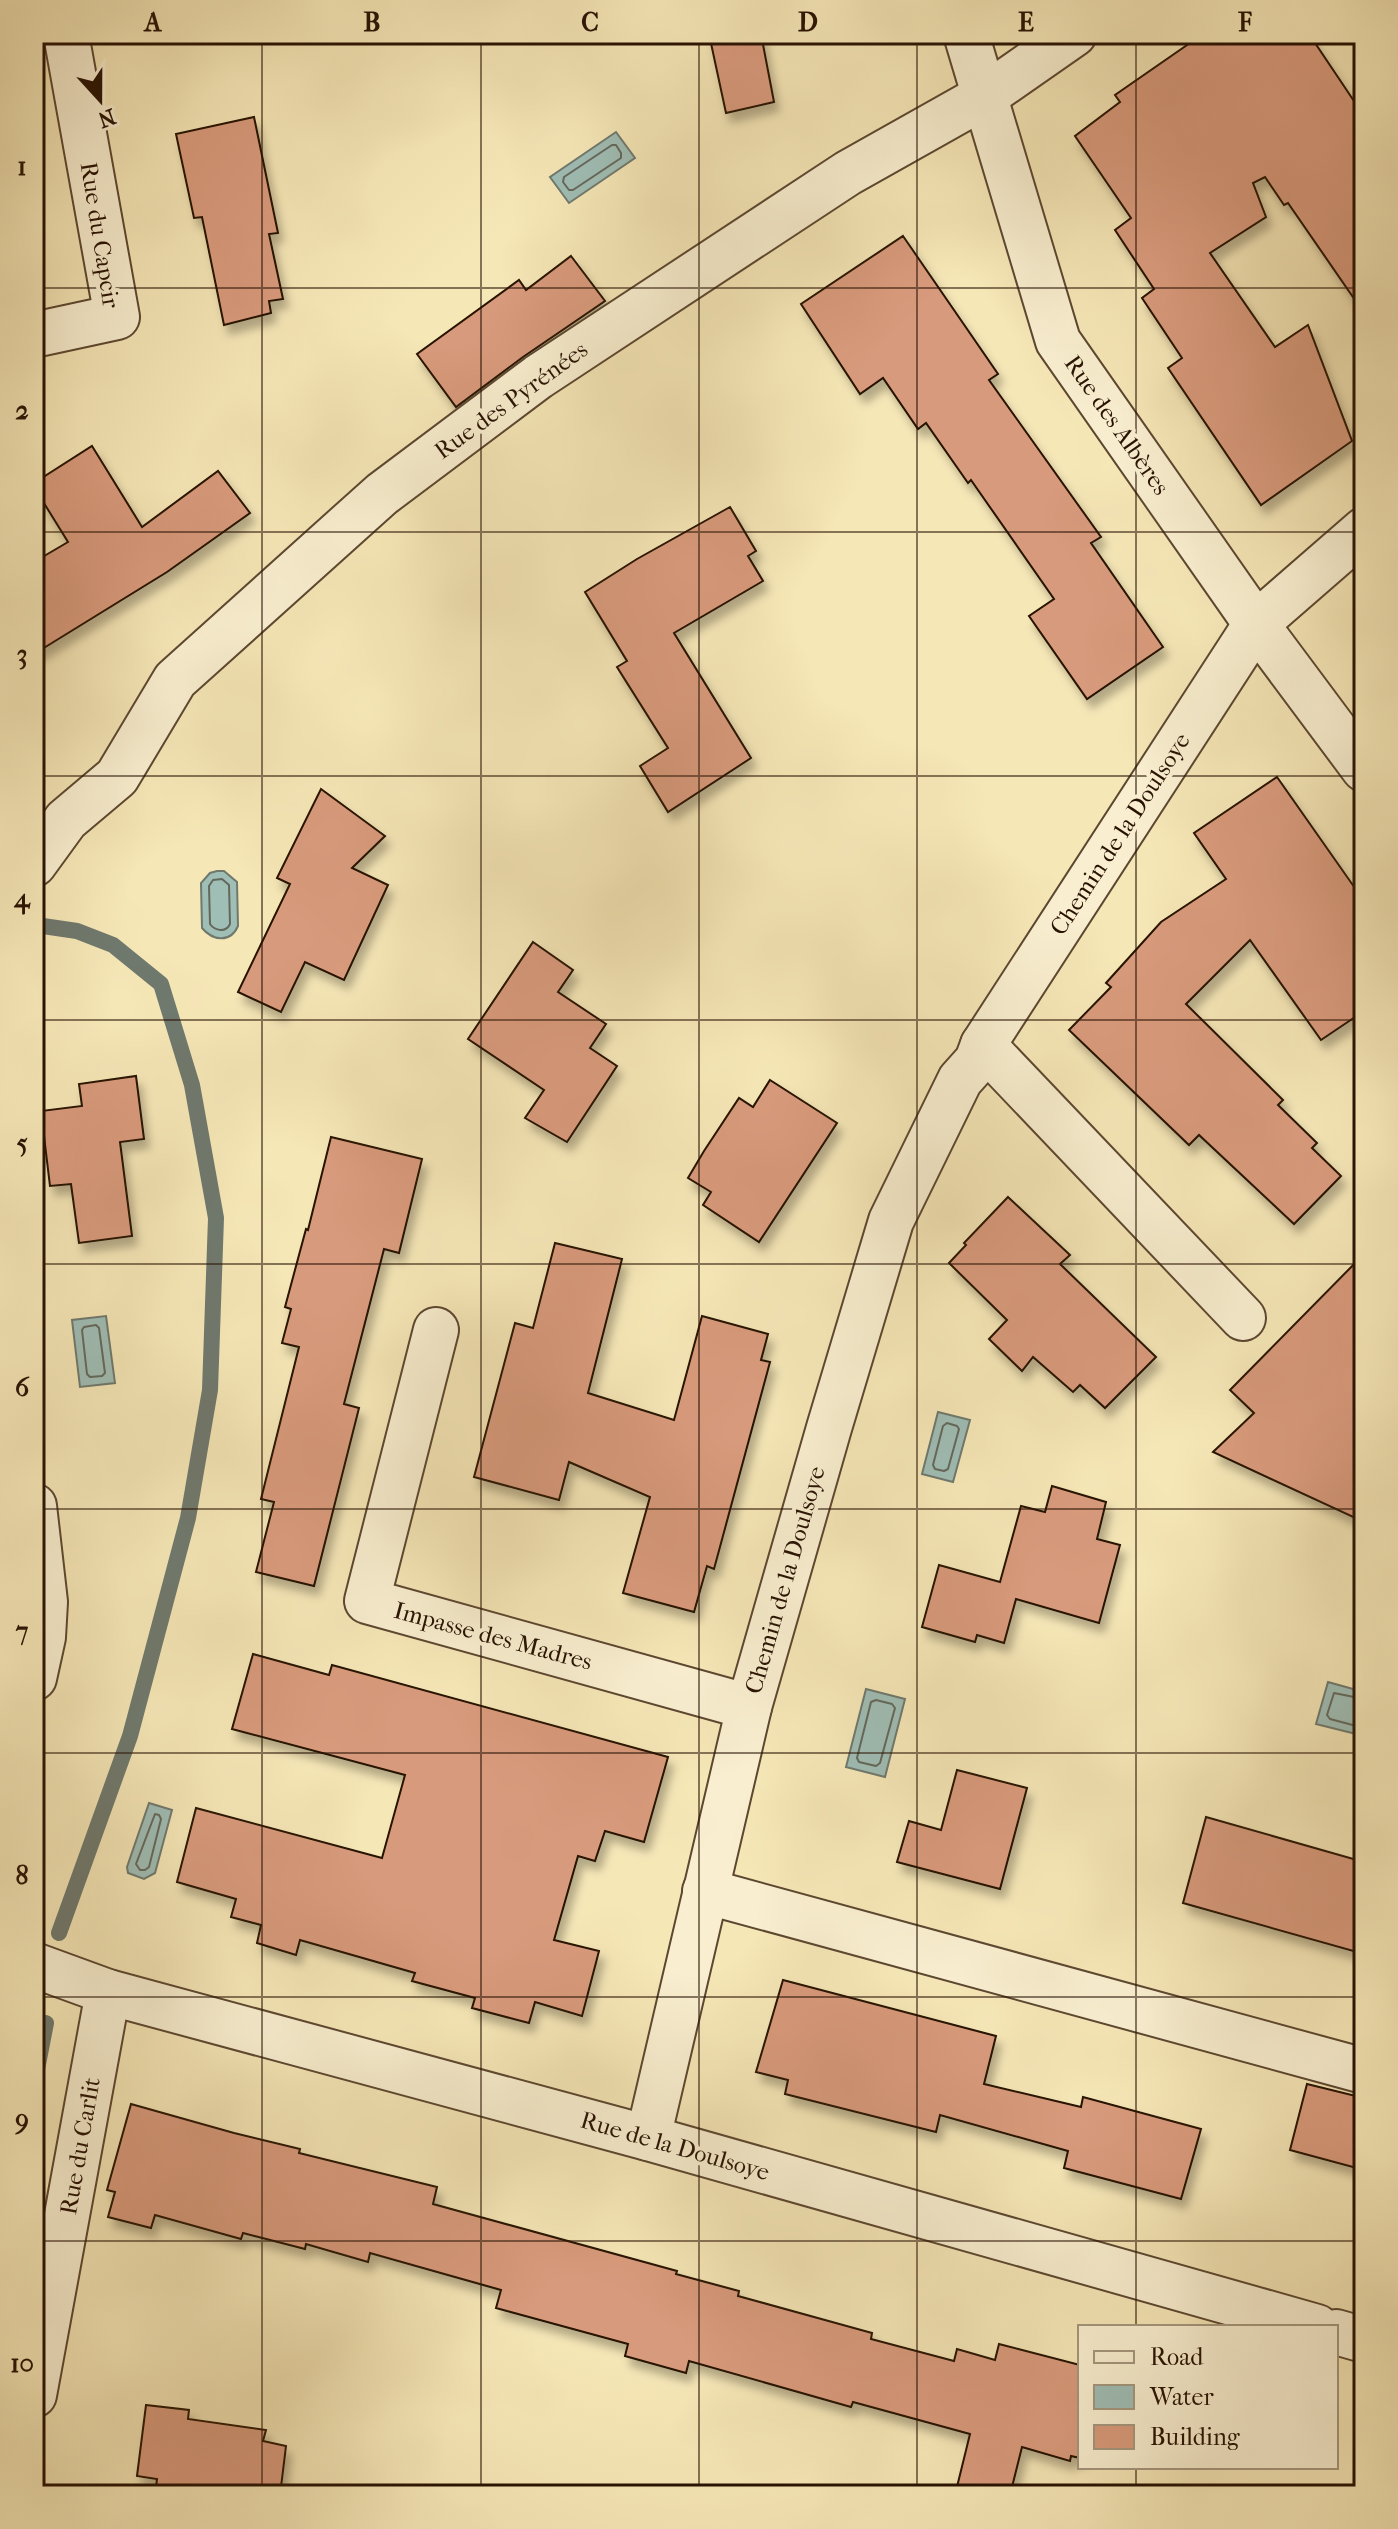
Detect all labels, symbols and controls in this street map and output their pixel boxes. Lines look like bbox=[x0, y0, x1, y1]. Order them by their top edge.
text: A bbox=[143, 7, 163, 38]
text: B bbox=[364, 7, 381, 38]
text: C bbox=[581, 7, 599, 38]
text: D bbox=[798, 7, 818, 38]
text: E bbox=[1018, 7, 1034, 38]
text: F bbox=[1237, 7, 1252, 38]
north arrow bbox=[60, 60, 140, 140]
text: N bbox=[94, 103, 119, 133]
text: 1 bbox=[17, 151, 27, 182]
street label: Rue du Capcir bbox=[75, 160, 125, 311]
street label: Rue des Pyrénées bbox=[429, 335, 593, 465]
street label: Rue des Albères bbox=[1059, 350, 1176, 500]
text: 2 bbox=[15, 395, 29, 426]
text: 3 bbox=[17, 639, 27, 670]
street label: Chemin de la Doulsoye bbox=[1044, 728, 1196, 940]
text: 4 bbox=[13, 883, 31, 915]
text: 5 bbox=[16, 1128, 28, 1159]
text: 6 bbox=[15, 1372, 30, 1403]
street label: Chemin de la Doulsoye bbox=[739, 1463, 831, 1697]
street label: Impasse des Madres bbox=[391, 1596, 595, 1676]
text: 7 bbox=[15, 1616, 29, 1647]
text: 8 bbox=[15, 1860, 29, 1891]
street label: Rue du Carlit bbox=[54, 2075, 106, 2217]
text: 9 bbox=[14, 2104, 29, 2135]
street label: Rue de la Doulsoye bbox=[577, 2106, 773, 2186]
legend bbox=[1078, 2325, 1338, 2469]
text: Road bbox=[1150, 2343, 1204, 2371]
text: 10 bbox=[10, 2348, 34, 2379]
text: Water bbox=[1149, 2383, 1214, 2411]
text: Building bbox=[1150, 2423, 1241, 2451]

